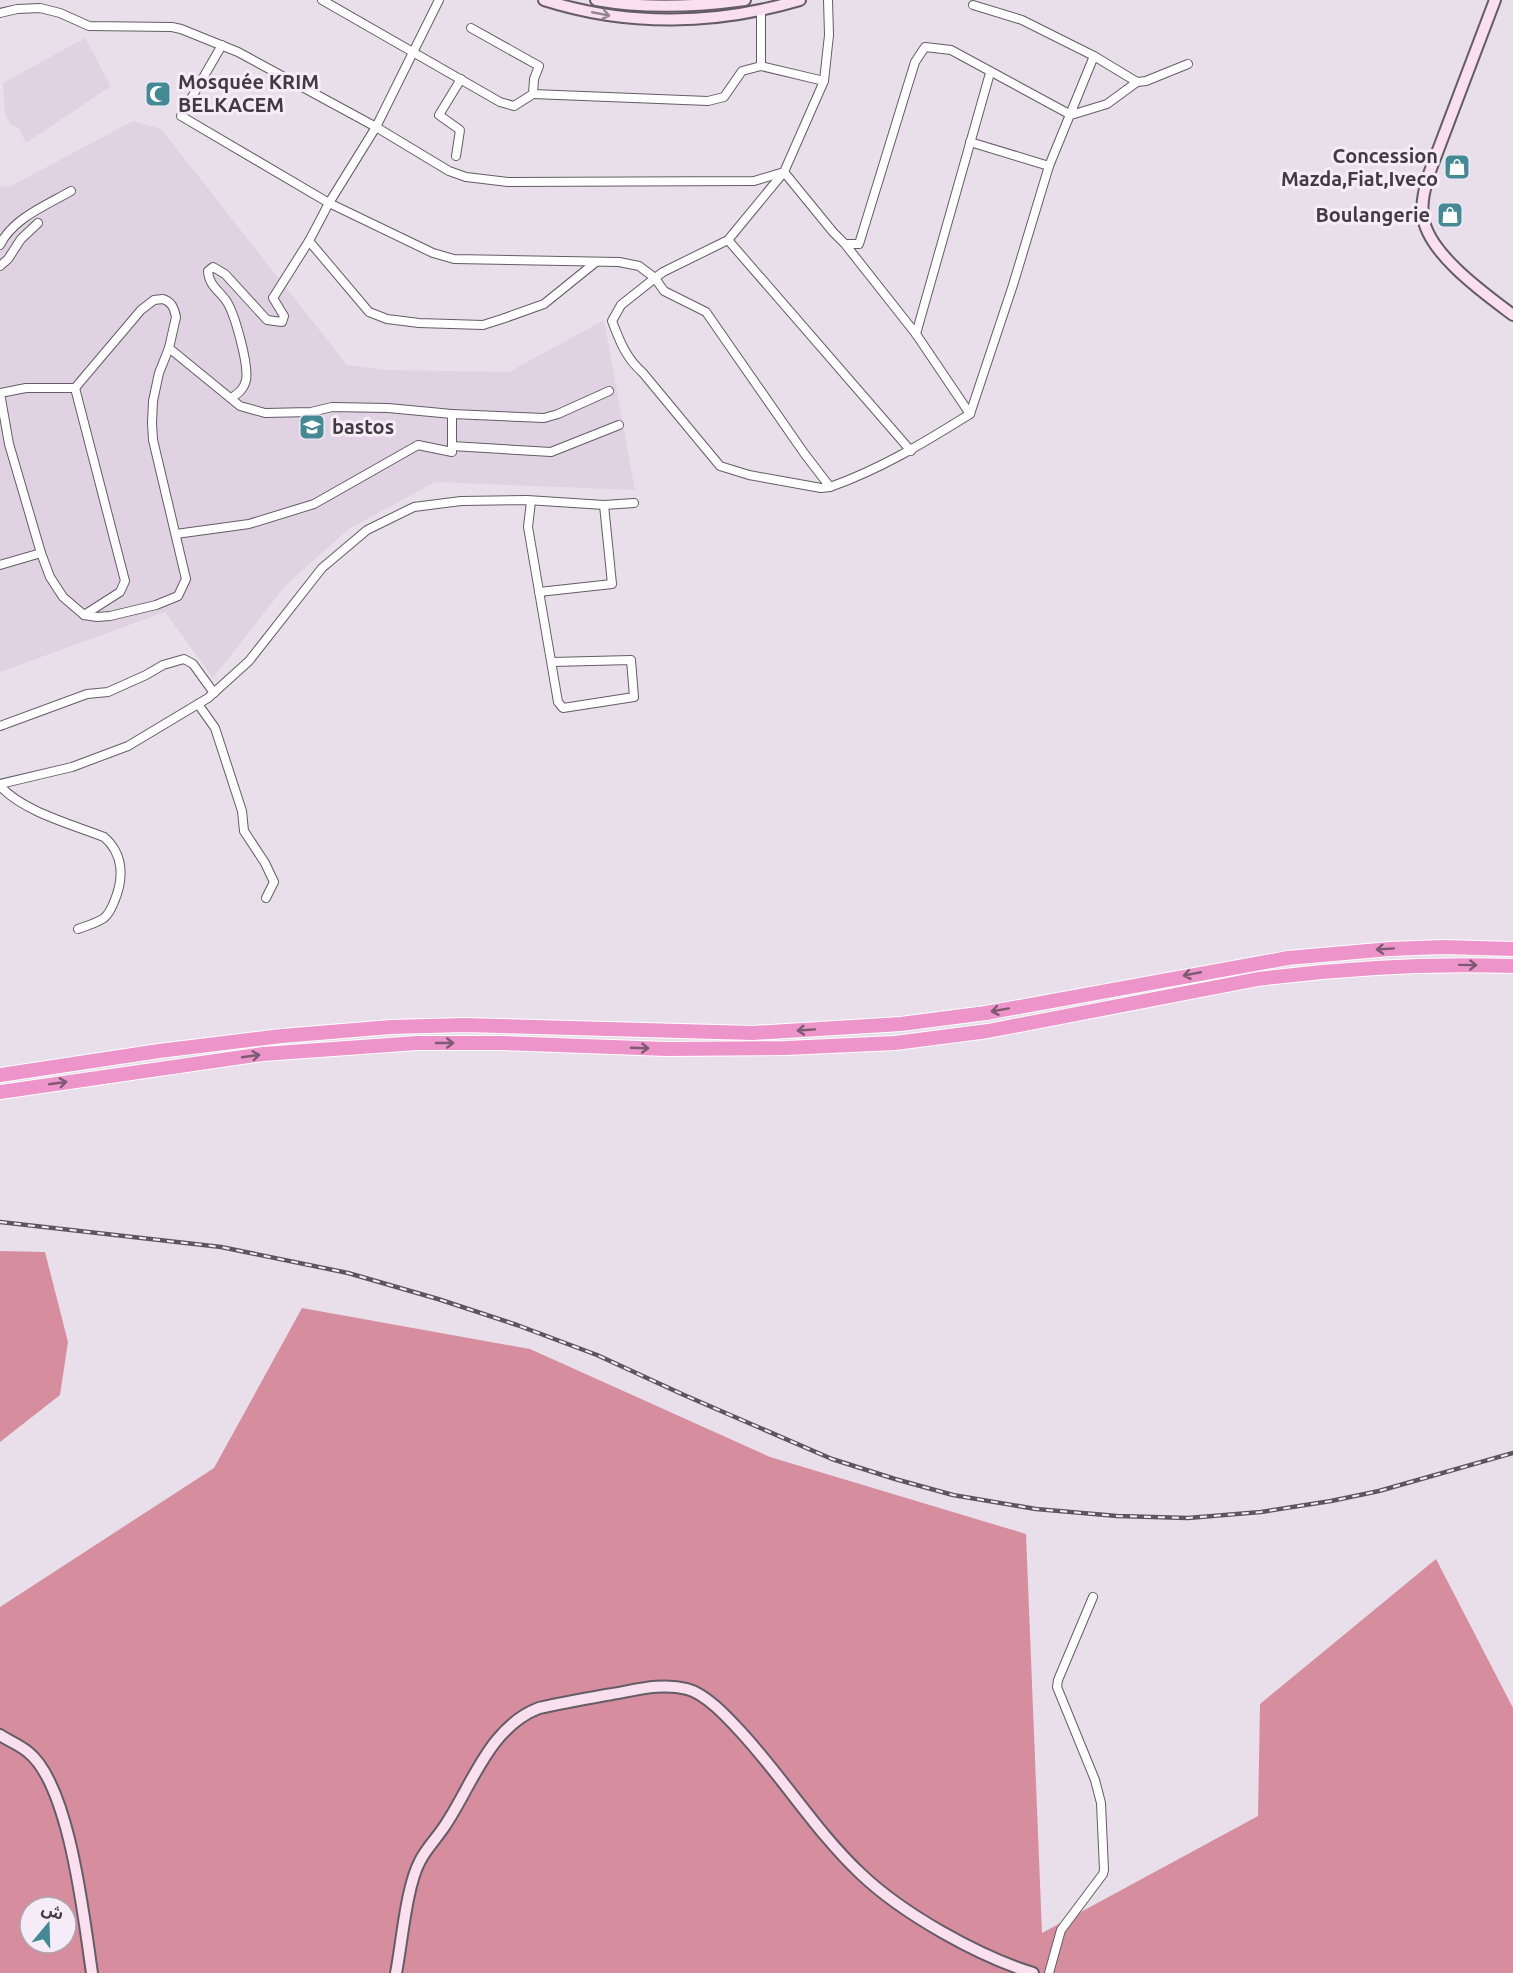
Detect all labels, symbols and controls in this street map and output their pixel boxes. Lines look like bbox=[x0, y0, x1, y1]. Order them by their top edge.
one-way arrow bbox=[590, 9, 610, 20]
place label: Mosquée KRIM BELKACEM bbox=[178, 70, 319, 116]
mosque icon: Mosquée KRIM BELKACEM bbox=[143, 79, 173, 109]
place label: Concession Mazda,Fiat,Iveco bbox=[1281, 144, 1438, 190]
shop icon: Concession Mazda,Fiat,Iveco bbox=[1442, 152, 1472, 182]
shop icon: Boulangerie bbox=[1435, 200, 1465, 230]
place label: Boulangerie bbox=[1316, 203, 1430, 226]
school or university icon: bastos bbox=[297, 412, 327, 442]
place label: bastos bbox=[332, 415, 394, 438]
one-way arrow bbox=[1376, 944, 1395, 955]
one-way arrow bbox=[1458, 959, 1478, 971]
one-way arrow bbox=[1182, 969, 1202, 980]
one-way arrow bbox=[991, 1005, 1010, 1016]
one-way arrow bbox=[797, 1025, 817, 1036]
one-way arrow bbox=[435, 1037, 455, 1049]
one-way arrow bbox=[630, 1042, 650, 1054]
one-way arrow bbox=[240, 1050, 260, 1061]
one-way arrow bbox=[47, 1078, 67, 1089]
north arrow bbox=[18, 1895, 78, 1955]
text: ش bbox=[39, 1899, 66, 1924]

